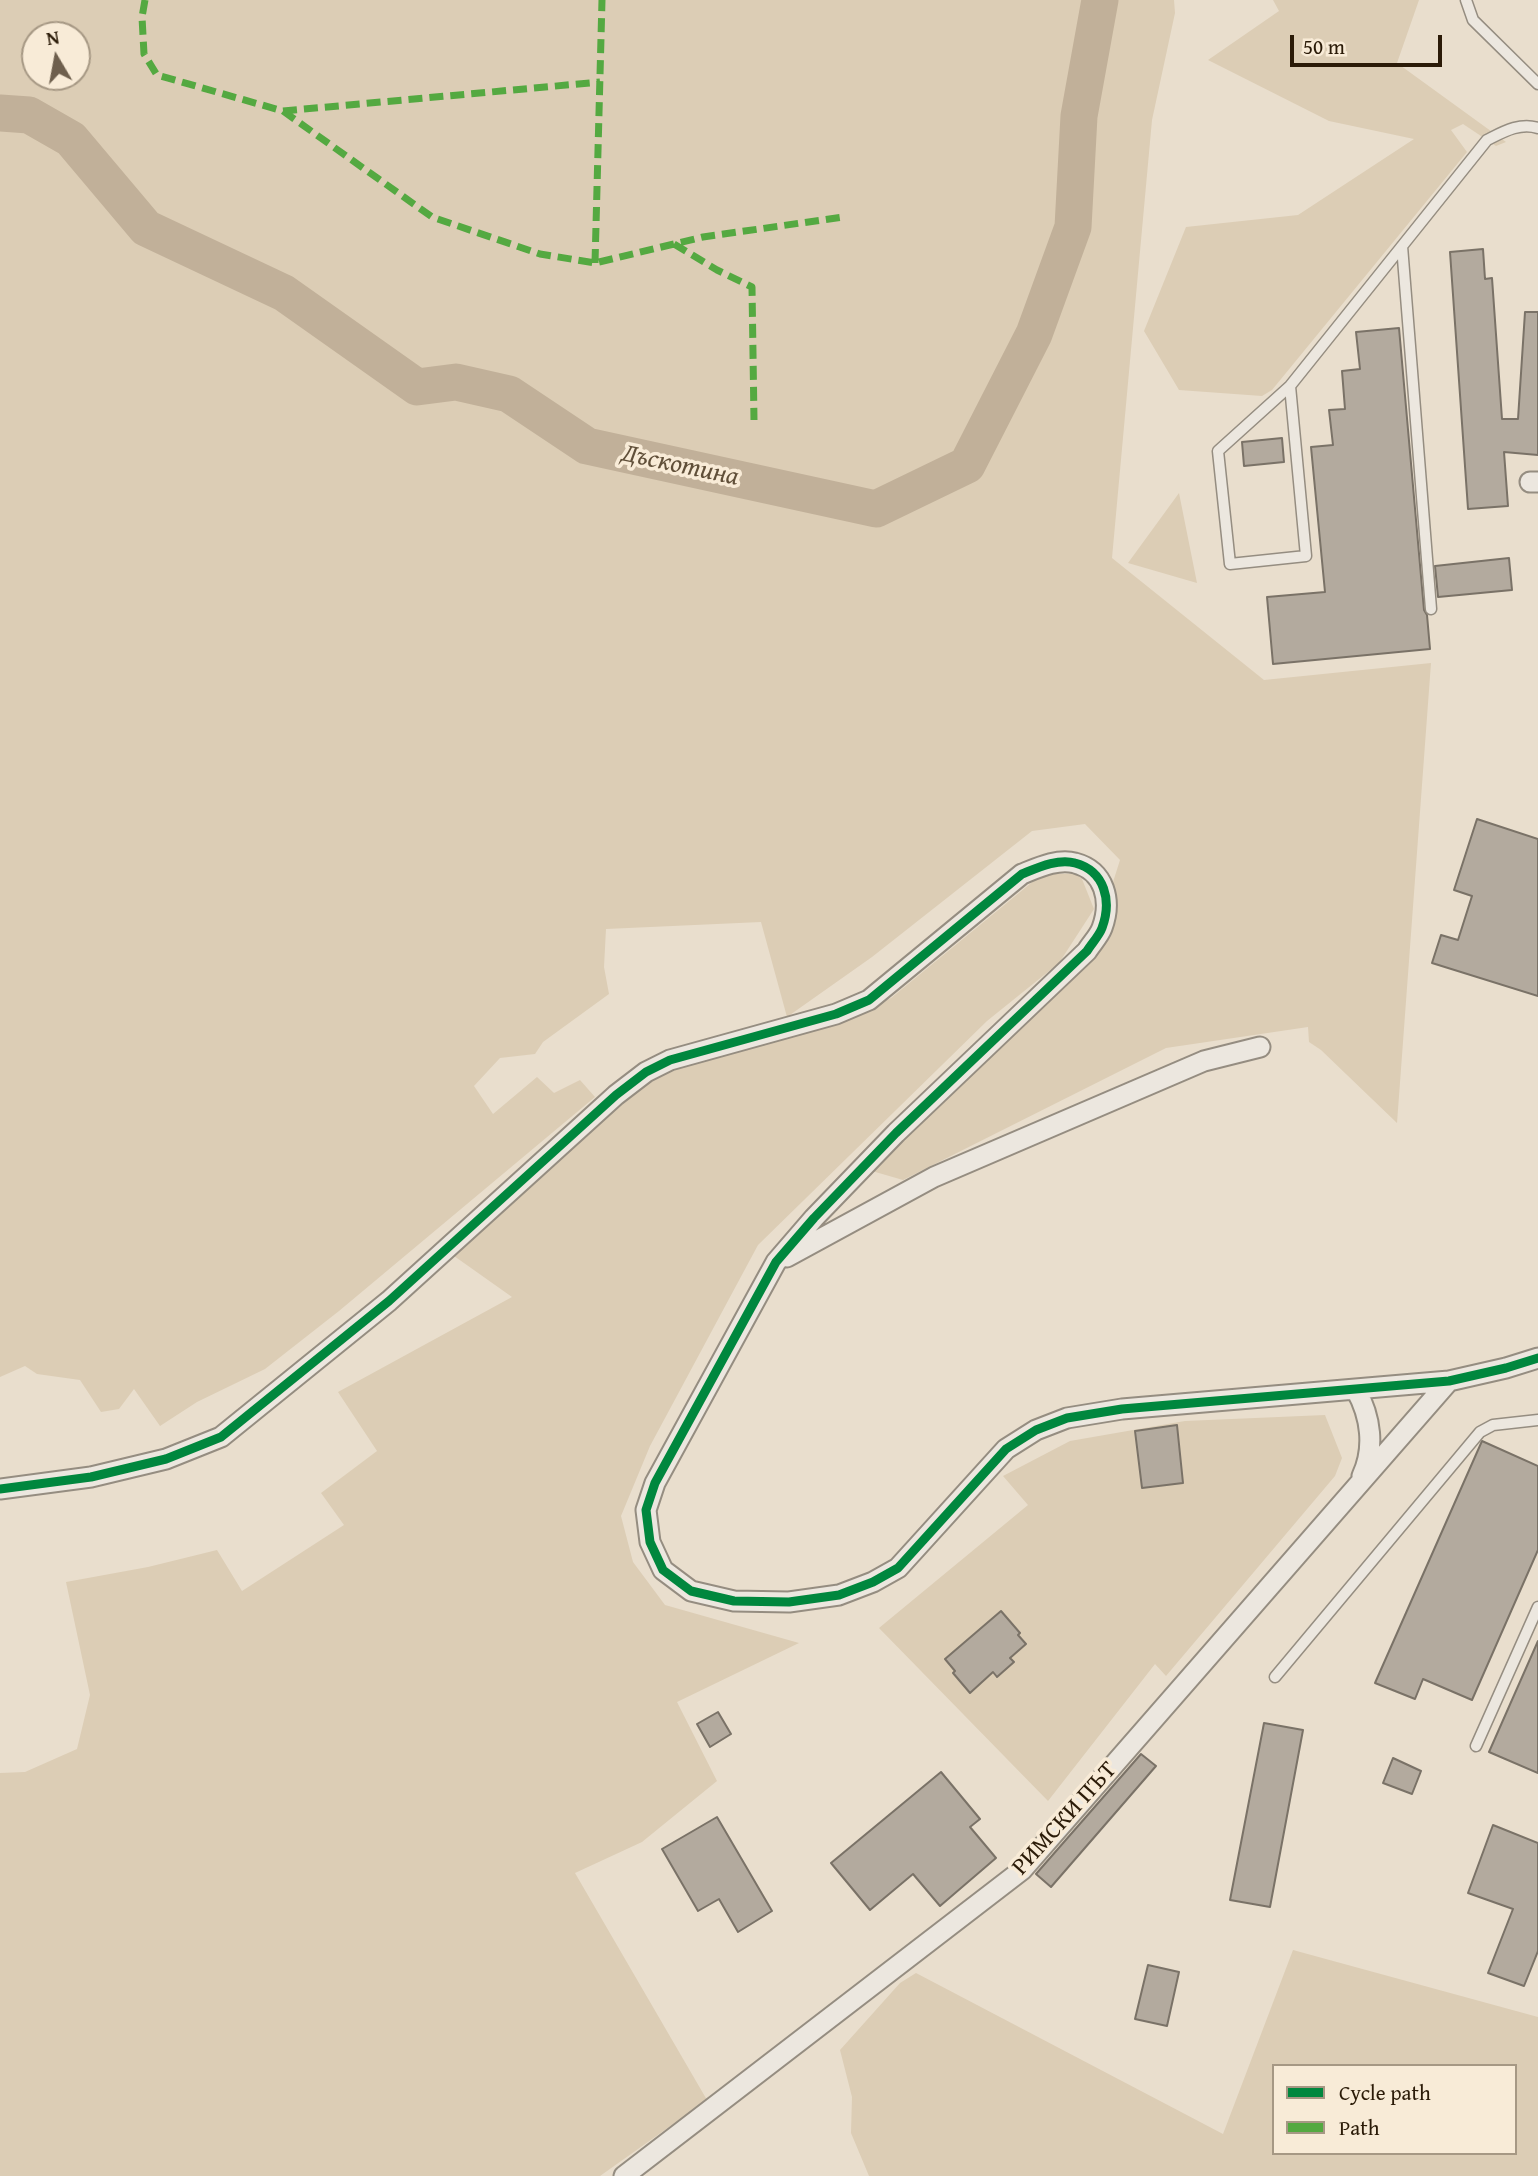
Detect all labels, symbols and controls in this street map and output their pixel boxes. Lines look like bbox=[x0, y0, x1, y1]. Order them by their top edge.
north arrow bbox=[21, 21, 91, 91]
scale bar bbox=[1293, 21, 1445, 65]
text: N bbox=[44, 22, 61, 52]
text: 50 m bbox=[1303, 31, 1345, 62]
water label: Дъскотина bbox=[619, 438, 741, 494]
street label: РИМСКИ ПЪТ bbox=[1007, 1756, 1123, 1882]
legend bbox=[1272, 2064, 1517, 2155]
text: Cycle path bbox=[1339, 2077, 1431, 2108]
text: Path bbox=[1339, 2112, 1379, 2143]

